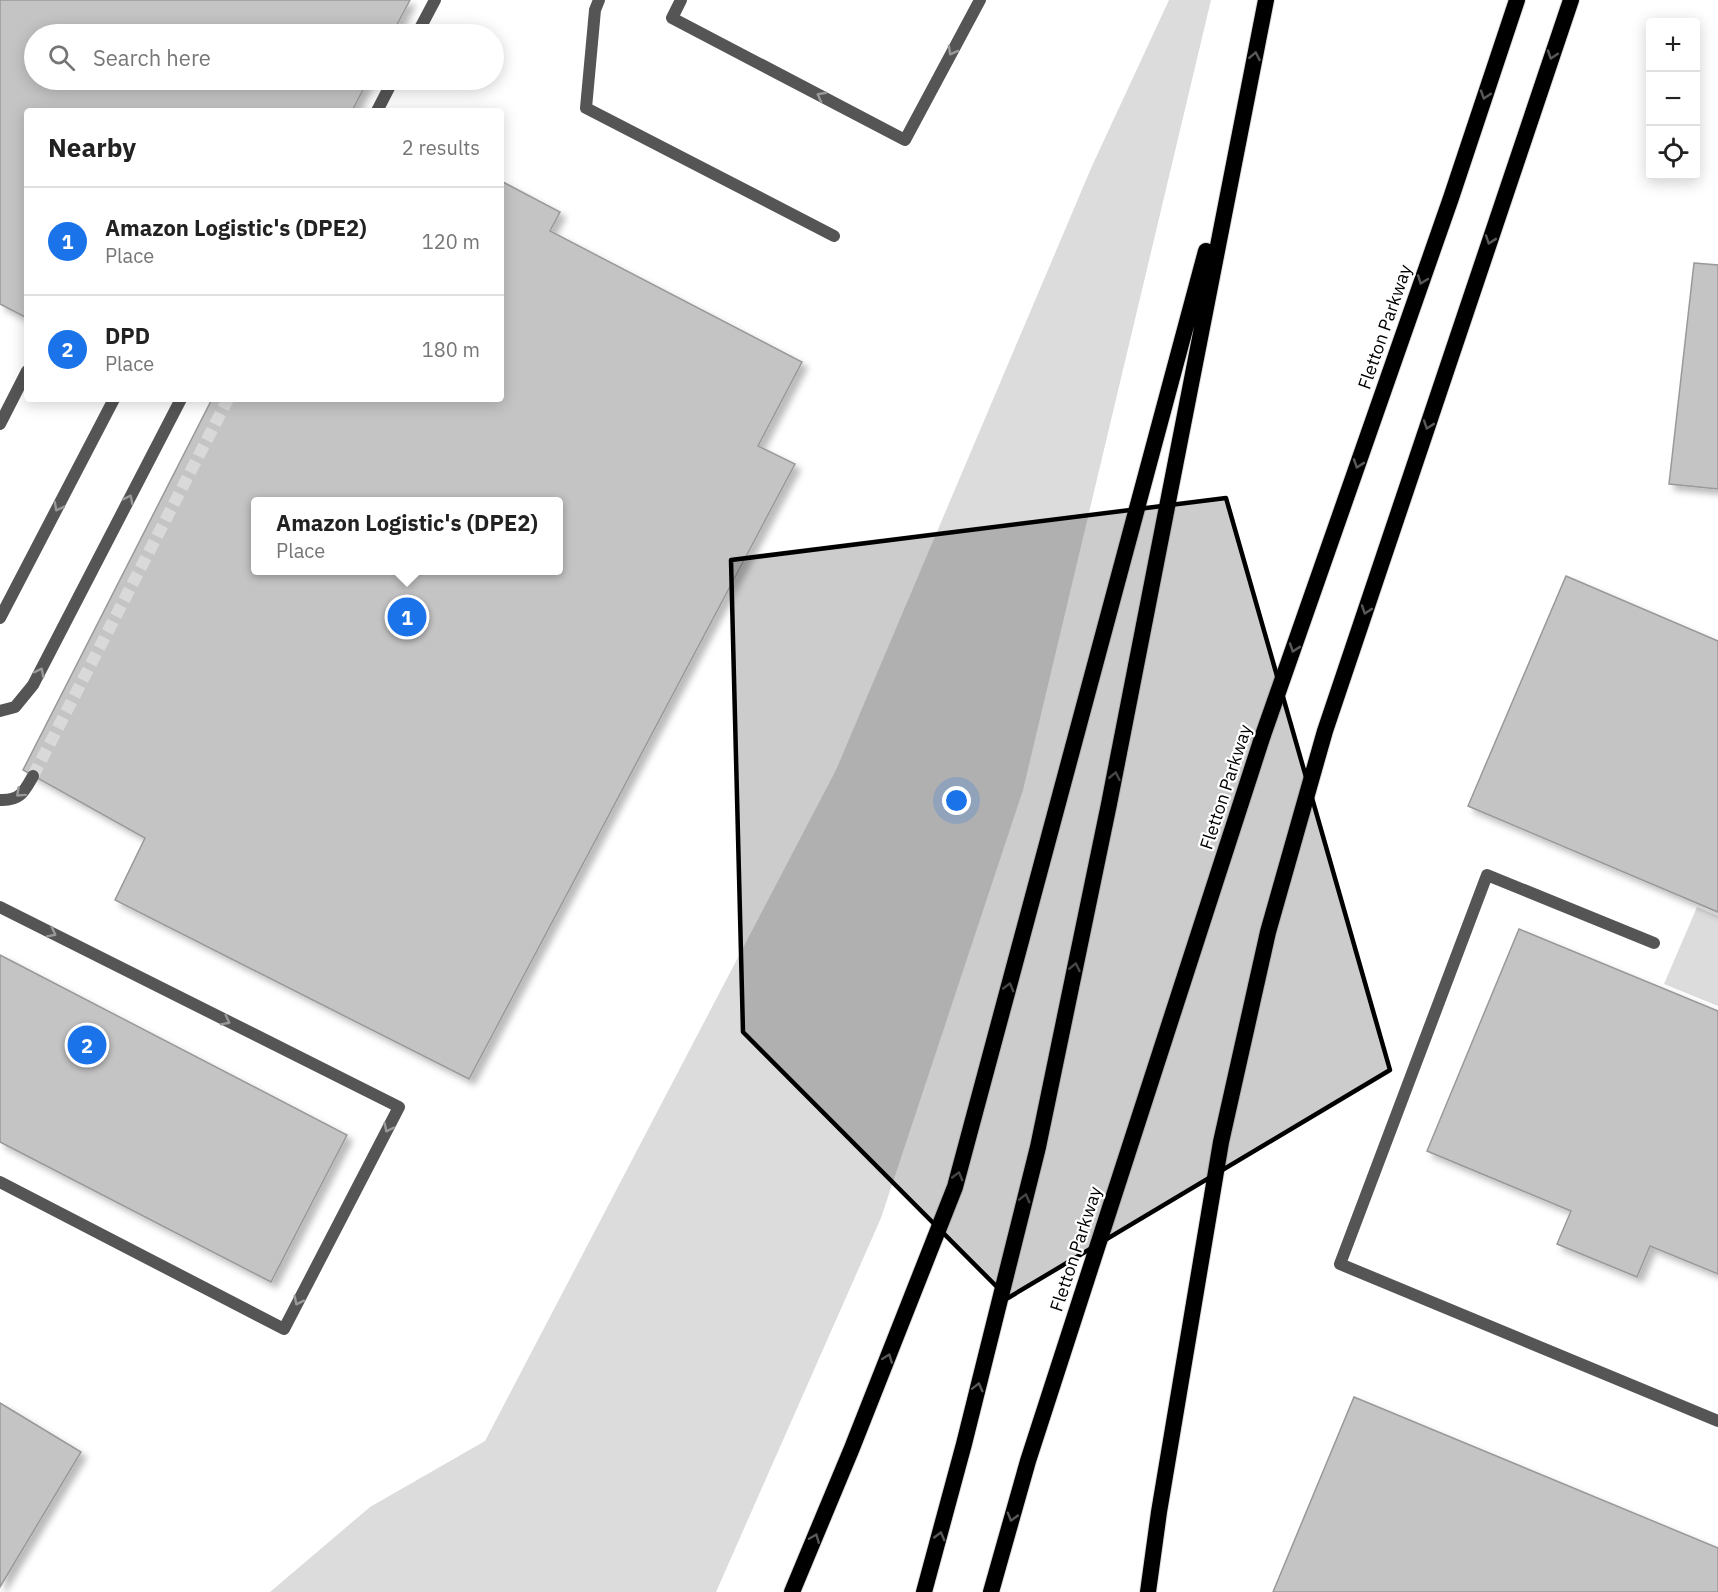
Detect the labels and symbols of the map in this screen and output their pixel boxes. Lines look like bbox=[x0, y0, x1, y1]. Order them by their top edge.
one-way arrow bbox=[948, 45, 959, 56]
one-way arrow bbox=[1547, 50, 1559, 60]
one-way arrow bbox=[1248, 51, 1261, 61]
one-way arrow bbox=[1480, 89, 1493, 100]
one-way arrow bbox=[816, 92, 827, 103]
one-way arrow bbox=[1485, 234, 1497, 245]
street label: Fletton Parkway bbox=[1352, 261, 1417, 392]
one-way arrow bbox=[1416, 274, 1429, 285]
one-way arrow bbox=[1422, 419, 1435, 430]
one-way arrow bbox=[1352, 458, 1365, 469]
one-way arrow bbox=[122, 494, 134, 505]
one-way arrow bbox=[54, 500, 65, 511]
pin: 1 bbox=[388, 594, 426, 640]
one-way arrow bbox=[1360, 604, 1373, 615]
one-way arrow bbox=[1288, 642, 1301, 653]
one-way arrow bbox=[33, 668, 44, 678]
street label: Fletton Parkway bbox=[1194, 721, 1257, 852]
one-way arrow bbox=[1108, 771, 1121, 781]
one-way arrow bbox=[16, 786, 26, 797]
your location bbox=[942, 786, 971, 815]
one-way arrow bbox=[46, 926, 57, 937]
one-way arrow bbox=[1068, 962, 1081, 972]
one-way arrow bbox=[1001, 983, 1014, 993]
one-way arrow bbox=[220, 1013, 231, 1025]
pin: 2 bbox=[68, 1022, 106, 1068]
one-way arrow bbox=[384, 1122, 395, 1132]
one-way arrow bbox=[951, 1171, 963, 1182]
street label: Fletton Parkway bbox=[1044, 1183, 1107, 1314]
one-way arrow bbox=[1018, 1193, 1030, 1204]
one-way arrow bbox=[294, 1295, 306, 1306]
one-way arrow bbox=[881, 1353, 893, 1364]
one-way arrow bbox=[971, 1383, 984, 1393]
one-way arrow bbox=[1007, 1511, 1019, 1522]
one-way arrow bbox=[932, 1531, 945, 1541]
one-way arrow bbox=[808, 1534, 820, 1545]

